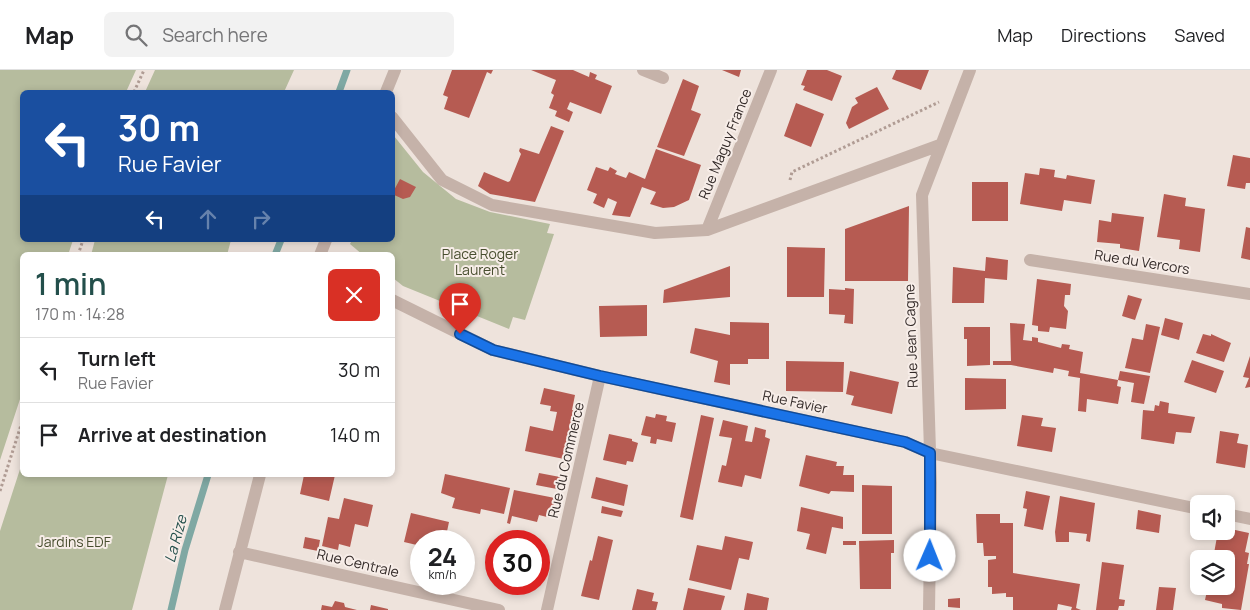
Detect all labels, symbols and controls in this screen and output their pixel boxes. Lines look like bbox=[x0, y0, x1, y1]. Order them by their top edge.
search box bbox=[104, 12, 454, 57]
text: Map bbox=[25, 18, 74, 51]
icon: search bbox=[122, 21, 150, 49]
text: Search here bbox=[162, 22, 268, 48]
text: Map bbox=[997, 23, 1033, 47]
text: Directions bbox=[1061, 23, 1146, 47]
text: Saved bbox=[1174, 23, 1225, 47]
street label: Rue Maguy France bbox=[694, 86, 755, 202]
text: 30 m bbox=[118, 104, 200, 152]
icon: left bbox=[35, 110, 100, 175]
text: Rue Favier bbox=[118, 149, 222, 179]
icon: left bbox=[141, 205, 169, 233]
icon: ahead bbox=[194, 205, 222, 233]
icon: right bbox=[247, 205, 275, 233]
park label: Place Roger Laurent bbox=[442, 244, 518, 279]
street label: Rue du Vercors bbox=[1093, 245, 1191, 278]
text: 1 min bbox=[35, 263, 107, 304]
button: close bbox=[328, 269, 380, 321]
pin bbox=[439, 283, 481, 334]
street label: Rue Jean Cagne bbox=[899, 284, 922, 388]
icon: arrive bbox=[446, 290, 474, 318]
text: 170 m · 14:28 bbox=[35, 303, 125, 325]
text: Turn left bbox=[78, 346, 156, 372]
icon: left bbox=[35, 356, 63, 384]
text: 30 m bbox=[338, 357, 380, 383]
text: Rue Favier bbox=[78, 372, 153, 394]
street label: Rue Favier bbox=[761, 385, 829, 418]
street label: Rue du Commerce bbox=[543, 400, 588, 520]
icon: arrive bbox=[35, 421, 63, 449]
text: Arrive at destination bbox=[78, 422, 267, 448]
text: 140 m bbox=[330, 422, 380, 448]
map controls bbox=[1190, 495, 1235, 595]
button: sound bbox=[1190, 495, 1235, 540]
water label: La Rize bbox=[159, 512, 192, 565]
position arrow bbox=[903, 529, 955, 581]
speed limit sign: 30 bbox=[485, 530, 550, 595]
park label: Jardins EDF bbox=[37, 532, 111, 551]
text: 24 bbox=[428, 539, 457, 574]
street label: Rue Centrale bbox=[315, 544, 401, 581]
button: layers bbox=[1190, 550, 1235, 595]
text: km/h bbox=[429, 566, 456, 583]

